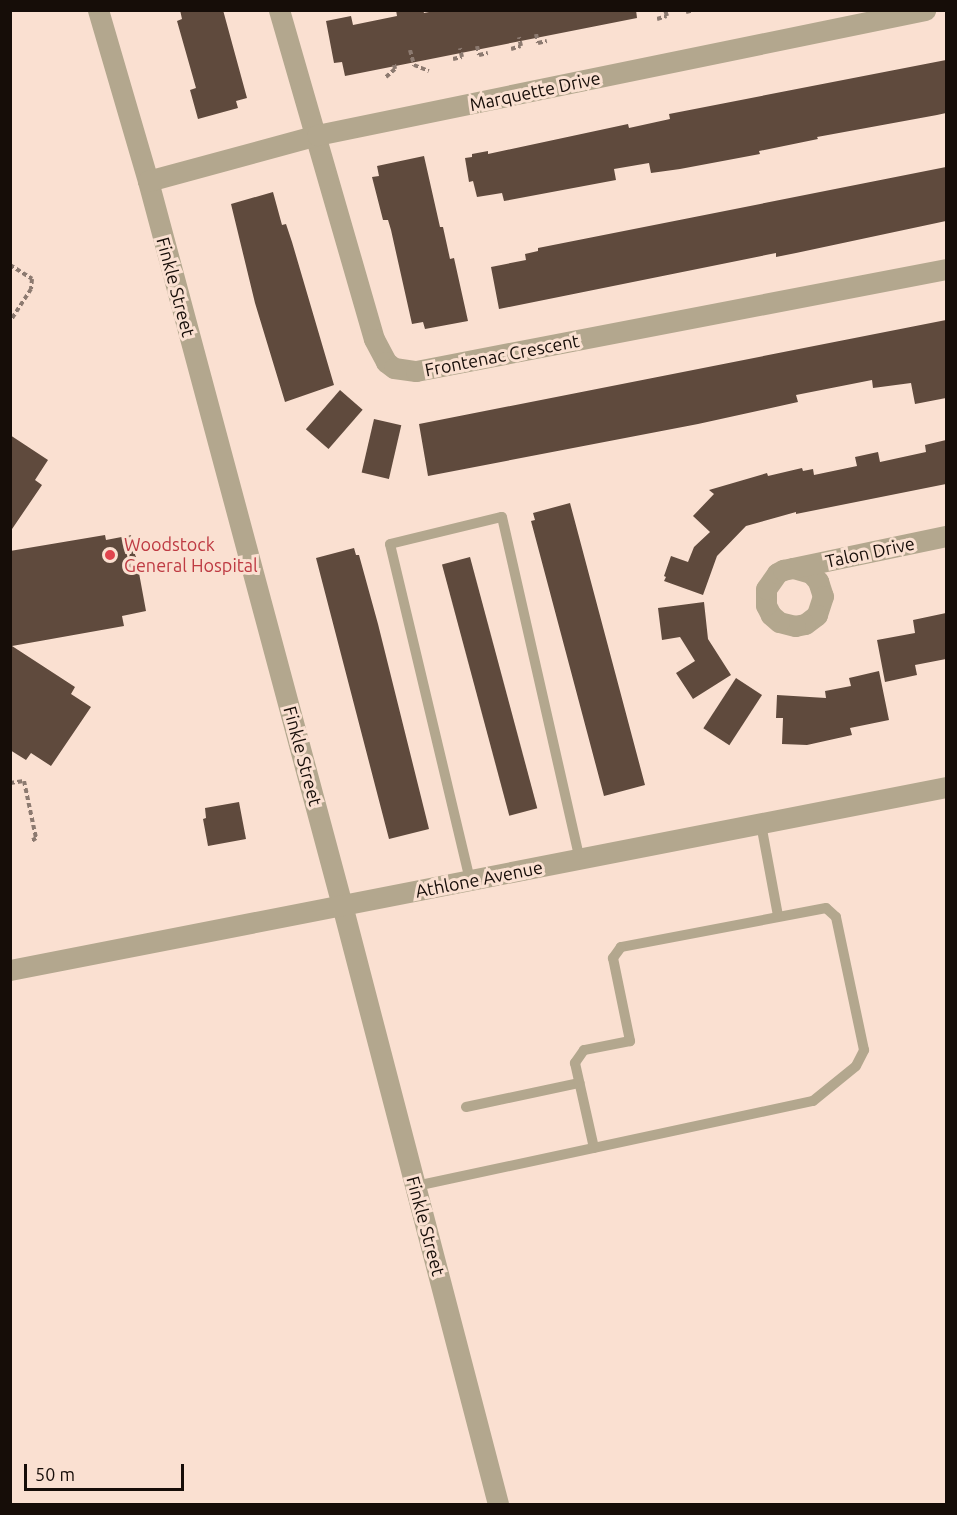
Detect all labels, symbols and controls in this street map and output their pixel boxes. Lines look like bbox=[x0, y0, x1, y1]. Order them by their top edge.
street label: Marquette Drive bbox=[468, 67, 602, 115]
street label: Finkle Street bbox=[152, 235, 200, 339]
street label: Frontenac Crescent bbox=[423, 329, 581, 381]
street label: Talon Drive bbox=[823, 532, 917, 572]
place label: Woodstock General Hospital bbox=[124, 534, 258, 576]
marker: Woodstock General Hospital bbox=[101, 546, 119, 564]
street label: Finkle Street bbox=[279, 704, 327, 808]
street label: Athlone Avenue bbox=[413, 856, 545, 902]
street label: Finkle Street bbox=[402, 1174, 450, 1278]
scale bar bbox=[27, 1452, 188, 1490]
text: 50 m bbox=[35, 1464, 75, 1484]

